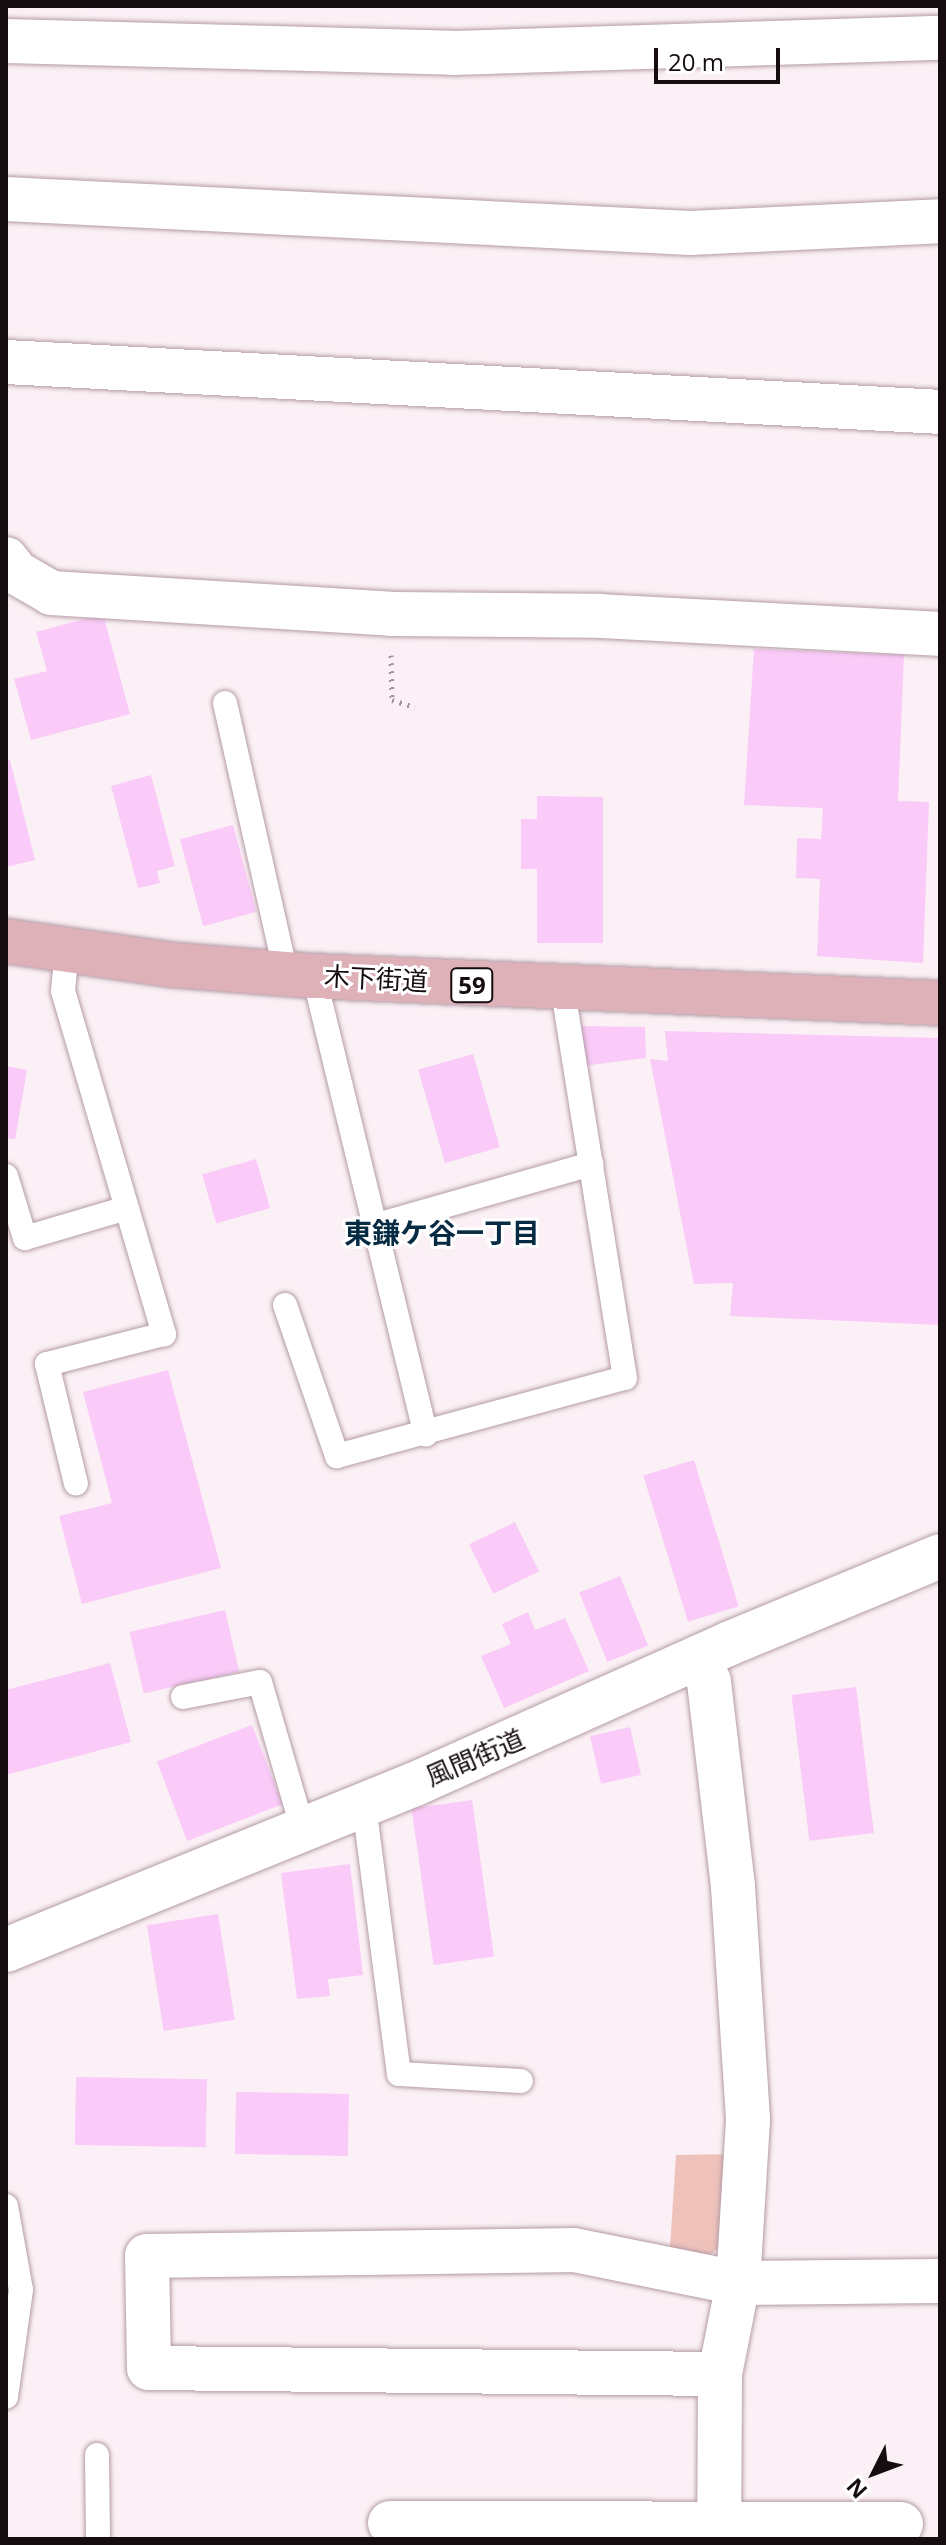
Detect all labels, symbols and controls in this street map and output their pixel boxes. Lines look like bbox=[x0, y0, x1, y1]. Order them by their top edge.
scale bar bbox=[658, 32, 784, 82]
text: 20 m bbox=[668, 45, 724, 78]
street label: 木下街道 bbox=[323, 961, 429, 997]
road number: 59 bbox=[450, 965, 494, 1005]
district label: 東鎌ケ谷一丁目 bbox=[344, 1215, 540, 1249]
street label: 風間街道 bbox=[421, 1723, 529, 1793]
north arrow bbox=[834, 2433, 914, 2513]
text: N bbox=[839, 2472, 873, 2506]

